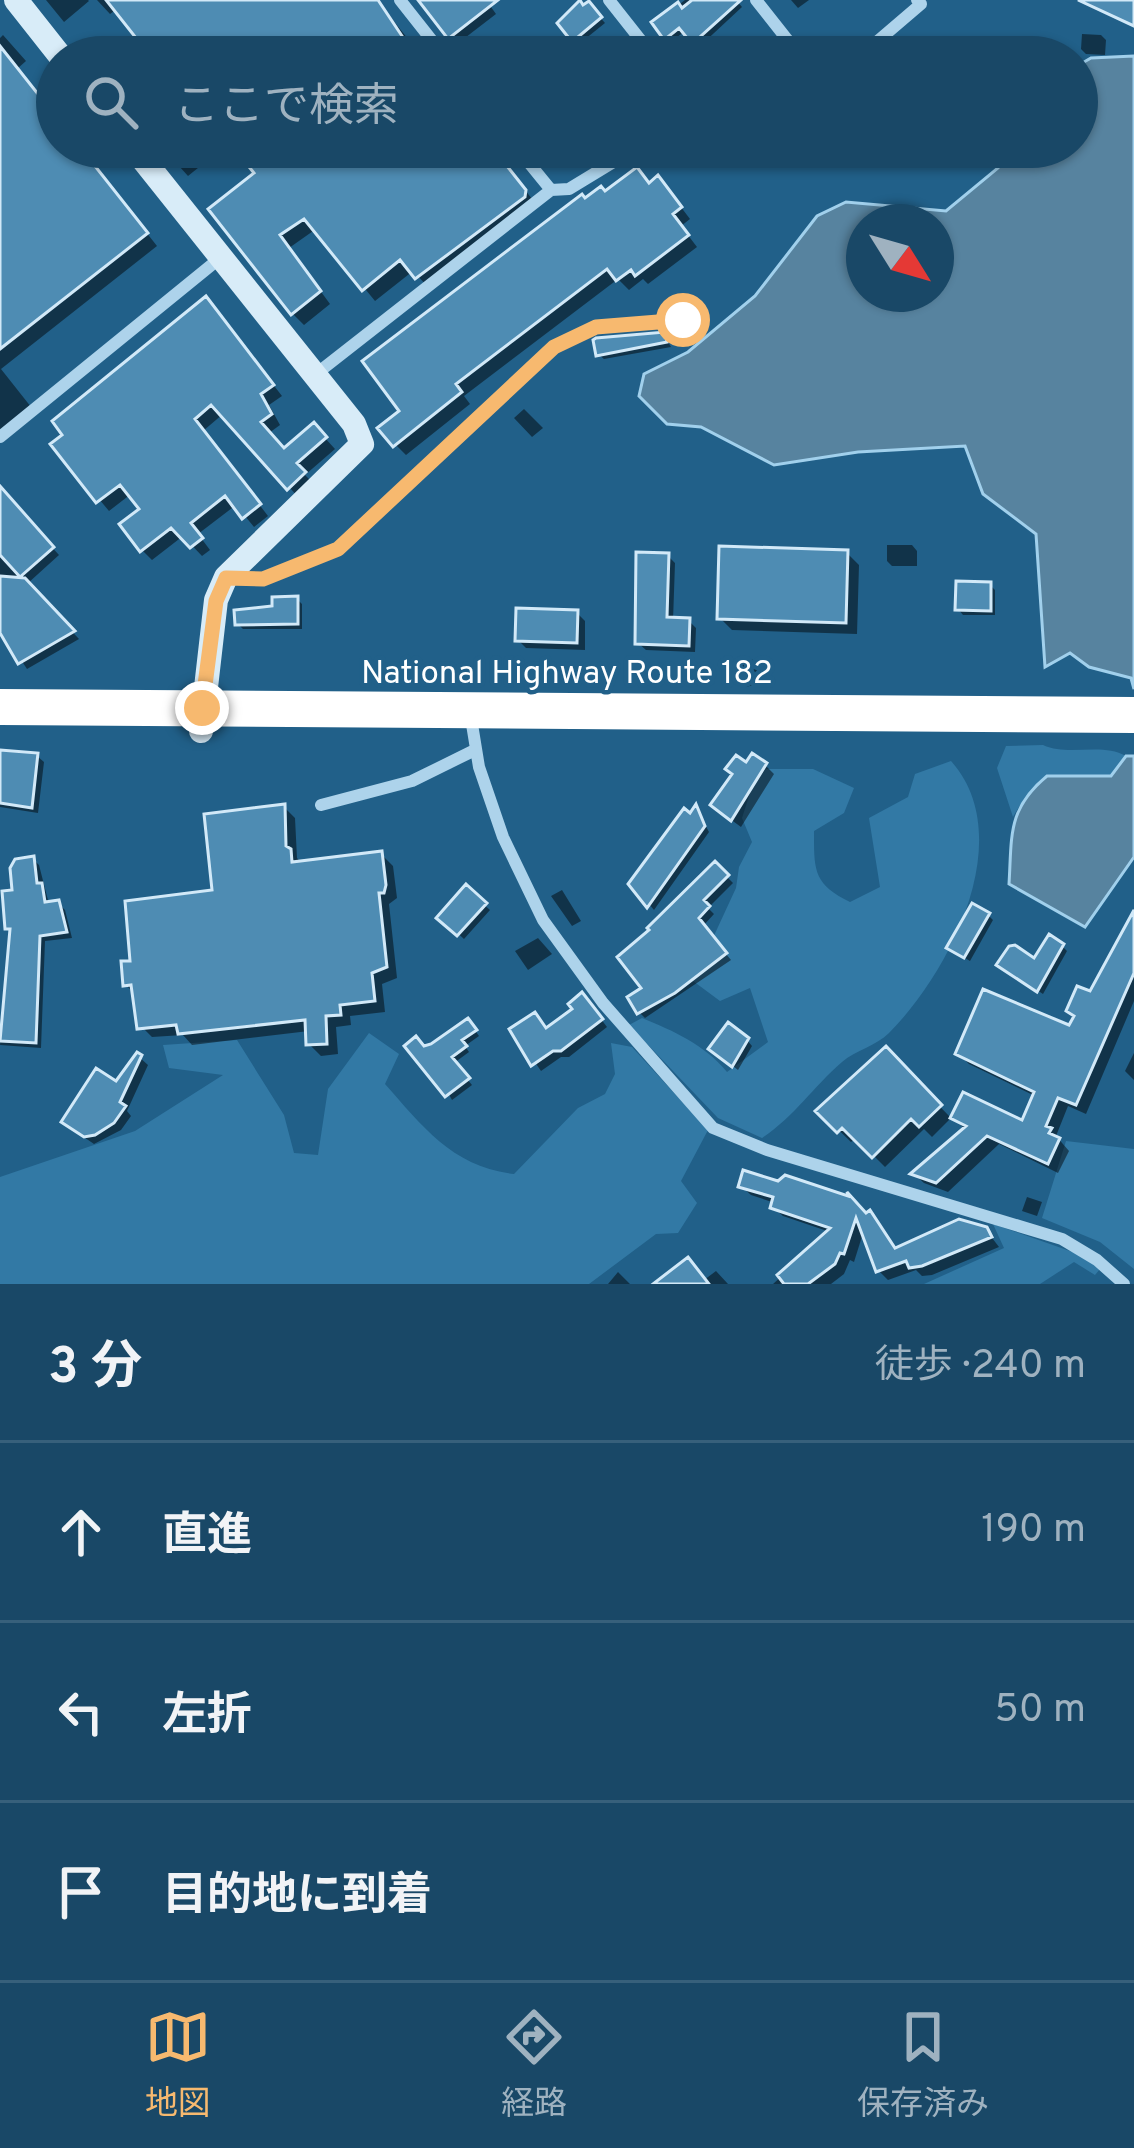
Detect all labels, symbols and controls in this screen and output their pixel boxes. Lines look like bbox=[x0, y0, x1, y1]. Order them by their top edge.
search box bbox=[36, 36, 1098, 168]
icon: search bbox=[78, 69, 144, 135]
text: ここで検索 bbox=[174, 80, 399, 137]
north arrow bbox=[846, 204, 954, 312]
route start bbox=[656, 293, 710, 347]
street label: National Highway Route 182 bbox=[361, 654, 773, 696]
route end bbox=[175, 681, 229, 735]
text: 3 分 bbox=[48, 1337, 142, 1402]
text: 徒歩 · 240 m bbox=[875, 1343, 1086, 1392]
icon: ahead bbox=[48, 1499, 114, 1565]
text: 190 m bbox=[981, 1507, 1086, 1556]
text: 直進 bbox=[162, 1509, 252, 1566]
icon: left bbox=[48, 1679, 114, 1745]
text: 50 m bbox=[995, 1687, 1086, 1736]
text: 左折 bbox=[162, 1689, 252, 1746]
icon: arrive bbox=[48, 1859, 114, 1925]
text: 目的地に到着 bbox=[162, 1869, 432, 1926]
tab: 地図 bbox=[145, 2004, 211, 2127]
tab: 経路 bbox=[501, 2004, 567, 2127]
tab: 保存済み bbox=[857, 2004, 989, 2127]

